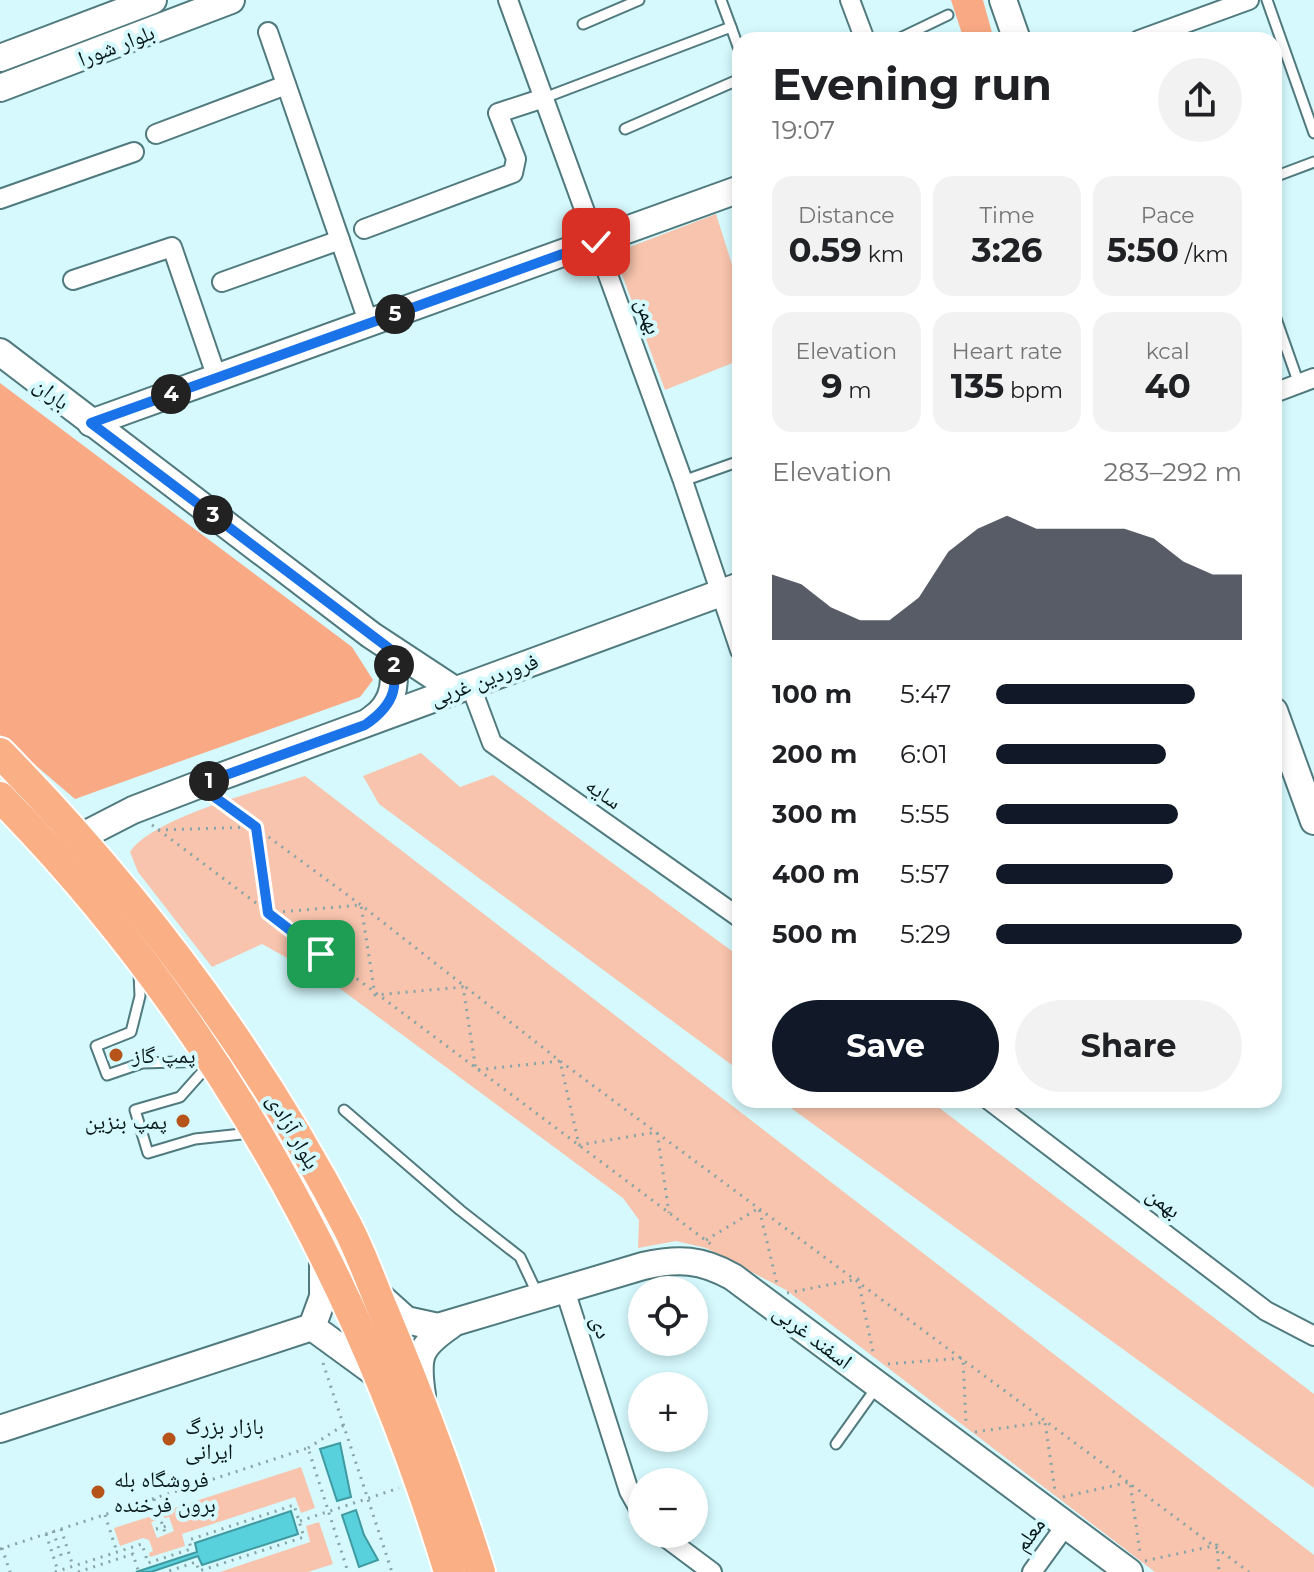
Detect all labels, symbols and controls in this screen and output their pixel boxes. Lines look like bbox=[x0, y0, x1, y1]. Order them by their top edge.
street label: بلوار شورا bbox=[74, 19, 158, 72]
text: Evening run bbox=[772, 57, 1052, 111]
button: share bbox=[1158, 58, 1242, 142]
text: 19:07 bbox=[772, 114, 835, 146]
text: Distance bbox=[798, 202, 895, 229]
text: Time bbox=[979, 202, 1035, 229]
text: Pace bbox=[1141, 202, 1195, 229]
pin bbox=[562, 208, 630, 276]
icon: check bbox=[574, 220, 618, 264]
text: 0.59 bbox=[789, 229, 862, 271]
text: 3:26 bbox=[972, 229, 1042, 271]
text: 5:50 bbox=[1107, 229, 1179, 271]
text: km bbox=[862, 241, 904, 268]
text: /km bbox=[1179, 241, 1229, 268]
pin: 5 bbox=[375, 294, 415, 334]
street label: بهمن bbox=[630, 294, 667, 338]
text: 5 bbox=[388, 300, 402, 327]
text: Elevation bbox=[795, 338, 897, 365]
text: Heart rate bbox=[952, 338, 1062, 365]
text: kcal bbox=[1146, 338, 1190, 365]
text: 9 bbox=[821, 365, 843, 407]
text: 135 bbox=[951, 365, 1004, 407]
text: 40 bbox=[1144, 365, 1191, 407]
street label: باران bbox=[28, 371, 75, 416]
pin: 4 bbox=[151, 374, 191, 414]
text: m bbox=[843, 377, 872, 404]
text: bpm bbox=[1004, 377, 1063, 404]
text: 4 bbox=[163, 380, 179, 407]
text: Elevation bbox=[772, 456, 892, 488]
text: 283–292 m bbox=[1104, 456, 1242, 488]
pin: 3 bbox=[193, 495, 233, 535]
text: 3 bbox=[206, 501, 220, 528]
pin: 2 bbox=[374, 645, 414, 685]
street label: فروردین غربی bbox=[426, 647, 542, 712]
text: 2 bbox=[388, 651, 400, 678]
text: 100 m bbox=[772, 678, 852, 710]
text: 5:47 bbox=[900, 678, 951, 710]
text: 200 m bbox=[772, 738, 857, 770]
text: 6:01 bbox=[900, 738, 948, 770]
pin: 1 bbox=[189, 761, 229, 801]
text: 1 bbox=[205, 767, 213, 794]
street label: سایه bbox=[581, 772, 627, 815]
text: 300 m bbox=[772, 798, 857, 830]
text: 5:55 bbox=[900, 798, 950, 830]
text: 400 m bbox=[772, 858, 860, 890]
text: 5:57 bbox=[900, 858, 950, 890]
text: 500 m bbox=[772, 918, 857, 950]
text: 5:29 bbox=[900, 918, 951, 950]
pin bbox=[287, 920, 355, 988]
icon: arrive bbox=[299, 932, 343, 976]
button: Save bbox=[772, 1000, 999, 1092]
button: Share bbox=[1015, 1000, 1242, 1092]
place label: پمپ گاز bbox=[131, 1042, 196, 1069]
marker: پمپ گاز bbox=[107, 1046, 125, 1064]
street label: بلوار آزادی bbox=[261, 1089, 326, 1174]
place label: پمپ بنزين bbox=[85, 1108, 167, 1135]
marker: پمپ بنزين bbox=[174, 1112, 192, 1130]
street label: بهمن bbox=[1141, 1181, 1186, 1224]
map controls bbox=[628, 1276, 708, 1548]
button: locate bbox=[628, 1276, 708, 1356]
street label: اسفند غربی bbox=[768, 1298, 858, 1375]
street label: دی bbox=[585, 1312, 618, 1342]
button: + bbox=[628, 1372, 708, 1452]
place label: بازار بزرگ ایرانی bbox=[185, 1413, 264, 1465]
marker: بازار بزرگ ایرانی bbox=[160, 1430, 178, 1448]
place label: فروشگاه بله برون فرخنده bbox=[114, 1466, 216, 1518]
button: − bbox=[628, 1468, 708, 1548]
marker: فروشگاه بله برون فرخنده bbox=[89, 1483, 107, 1501]
street label: معلم bbox=[1008, 1512, 1052, 1557]

